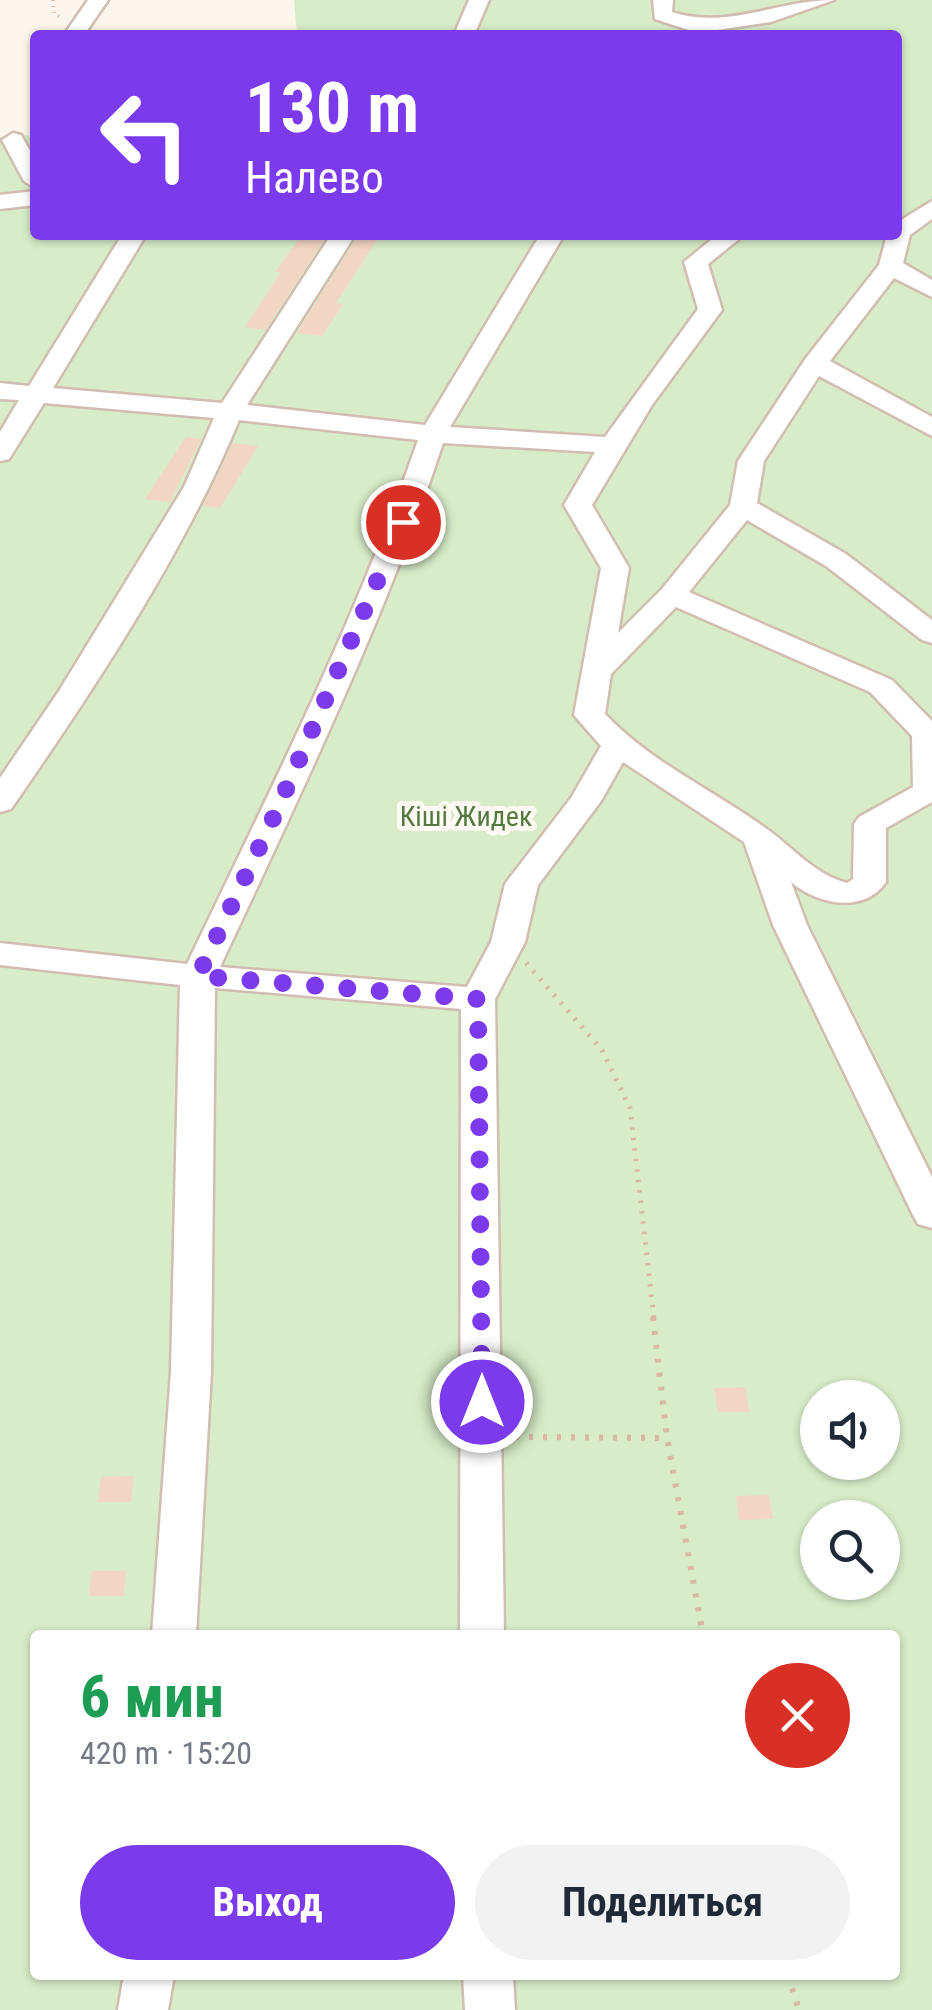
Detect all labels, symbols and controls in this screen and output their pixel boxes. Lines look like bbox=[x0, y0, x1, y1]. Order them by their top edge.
text: 130 m bbox=[245, 67, 419, 149]
icon: left bbox=[80, 70, 210, 200]
text: Налево bbox=[245, 151, 384, 204]
pin bbox=[361, 480, 446, 565]
icon: arrive bbox=[376, 495, 431, 550]
park label: Кіші Жидек bbox=[400, 800, 532, 833]
position arrow bbox=[430, 1350, 534, 1454]
map controls bbox=[800, 1380, 900, 1600]
button: sound bbox=[800, 1380, 900, 1480]
button: search bbox=[800, 1500, 900, 1600]
text: 6 мин bbox=[80, 1661, 224, 1732]
button: close bbox=[745, 1663, 850, 1768]
text: 420 m · 15:20 bbox=[80, 1734, 252, 1772]
button: Выход bbox=[80, 1845, 455, 1960]
button: Поделиться bbox=[475, 1845, 850, 1960]

